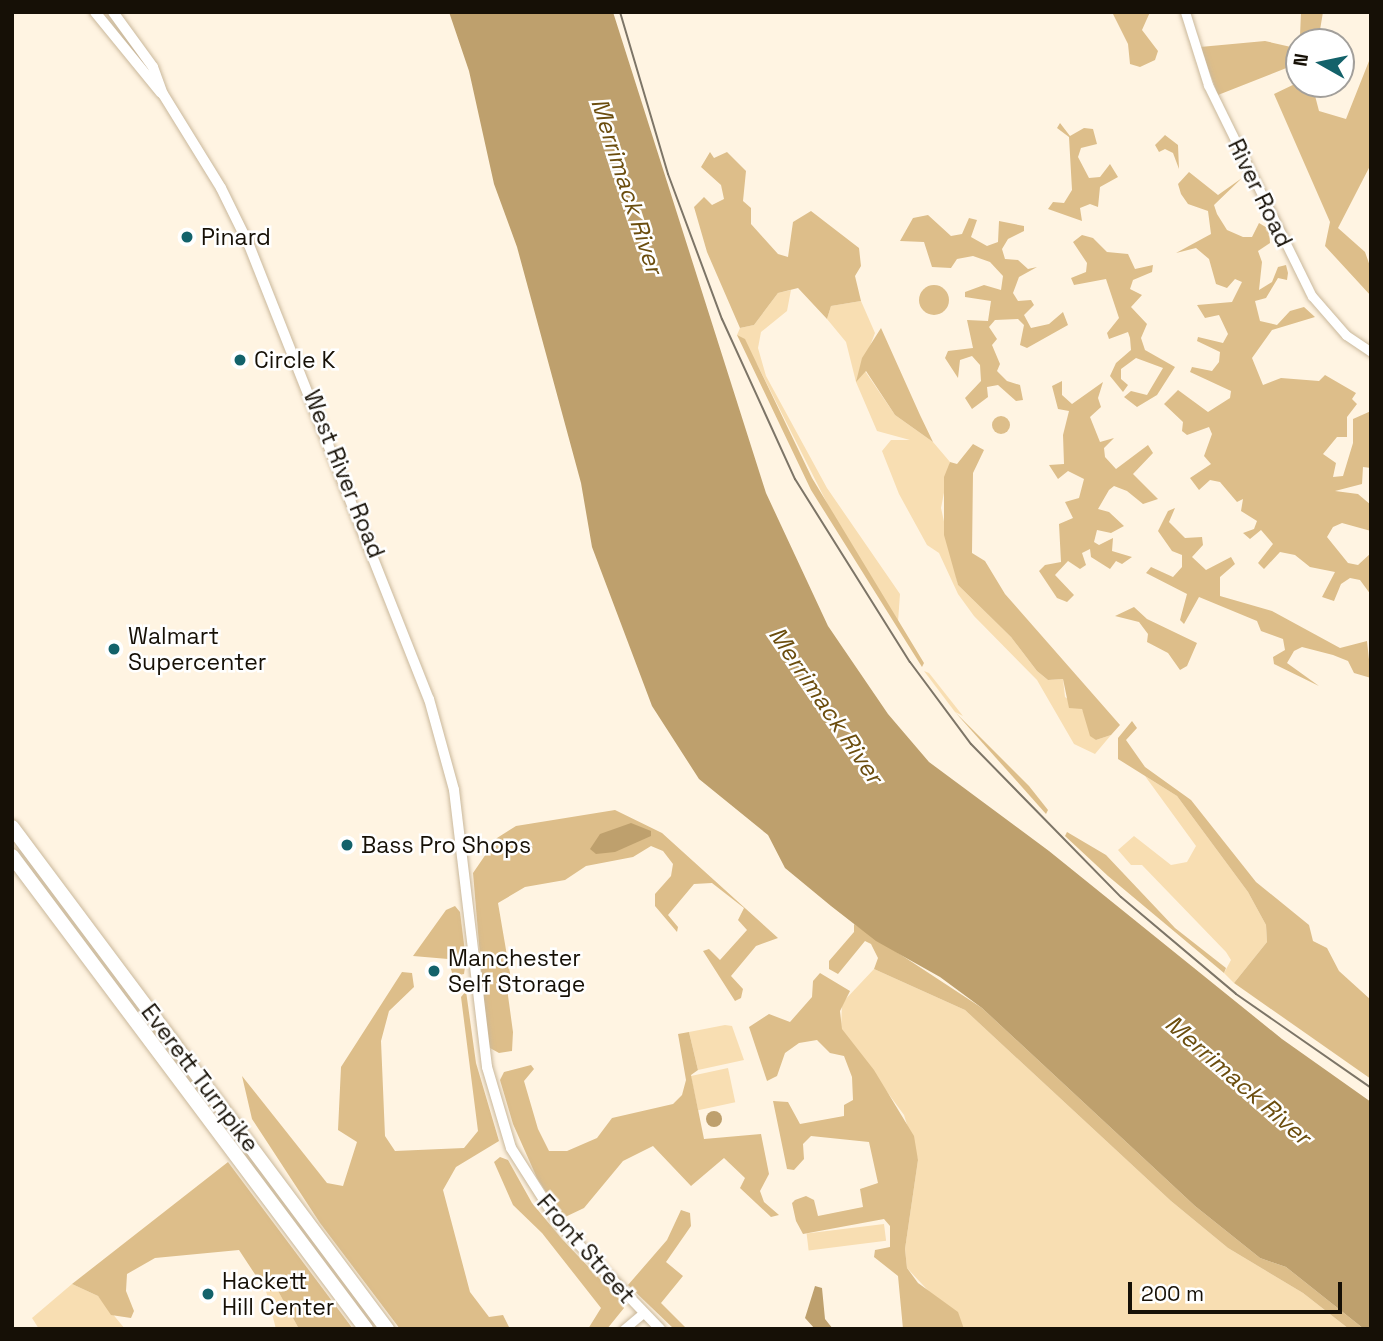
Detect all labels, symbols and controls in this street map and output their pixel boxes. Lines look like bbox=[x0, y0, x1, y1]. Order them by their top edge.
north arrow bbox=[1285, 28, 1355, 98]
text: N bbox=[1287, 52, 1314, 68]
water label: Merrimack River bbox=[585, 94, 669, 278]
street label: River Road bbox=[1222, 134, 1298, 252]
place label: Pinard bbox=[201, 223, 271, 251]
marker: Pinard bbox=[179, 229, 195, 245]
place label: Circle K bbox=[254, 346, 336, 374]
marker: Circle K bbox=[232, 352, 248, 368]
street label: West River Road bbox=[298, 386, 390, 562]
water label: Merrimack River bbox=[763, 621, 889, 789]
place label: Walmart Supercenter bbox=[128, 622, 266, 676]
marker: Walmart Supercenter bbox=[106, 641, 122, 657]
place label: Bass Pro Shops bbox=[361, 831, 531, 859]
marker: Bass Pro Shops bbox=[339, 837, 355, 853]
place label: Manchester Self Storage bbox=[448, 944, 585, 998]
marker: Manchester Self Storage bbox=[426, 963, 442, 979]
street label: Everett Turnpike bbox=[135, 998, 265, 1158]
water label: Merrimack River bbox=[1159, 1009, 1317, 1151]
street label: Front Street bbox=[531, 1189, 641, 1309]
place label: Hackett Hill Center bbox=[222, 1267, 335, 1321]
scale bar bbox=[1131, 1268, 1344, 1312]
text: 200 m bbox=[1141, 1280, 1204, 1307]
marker: Hackett Hill Center bbox=[200, 1286, 216, 1302]

